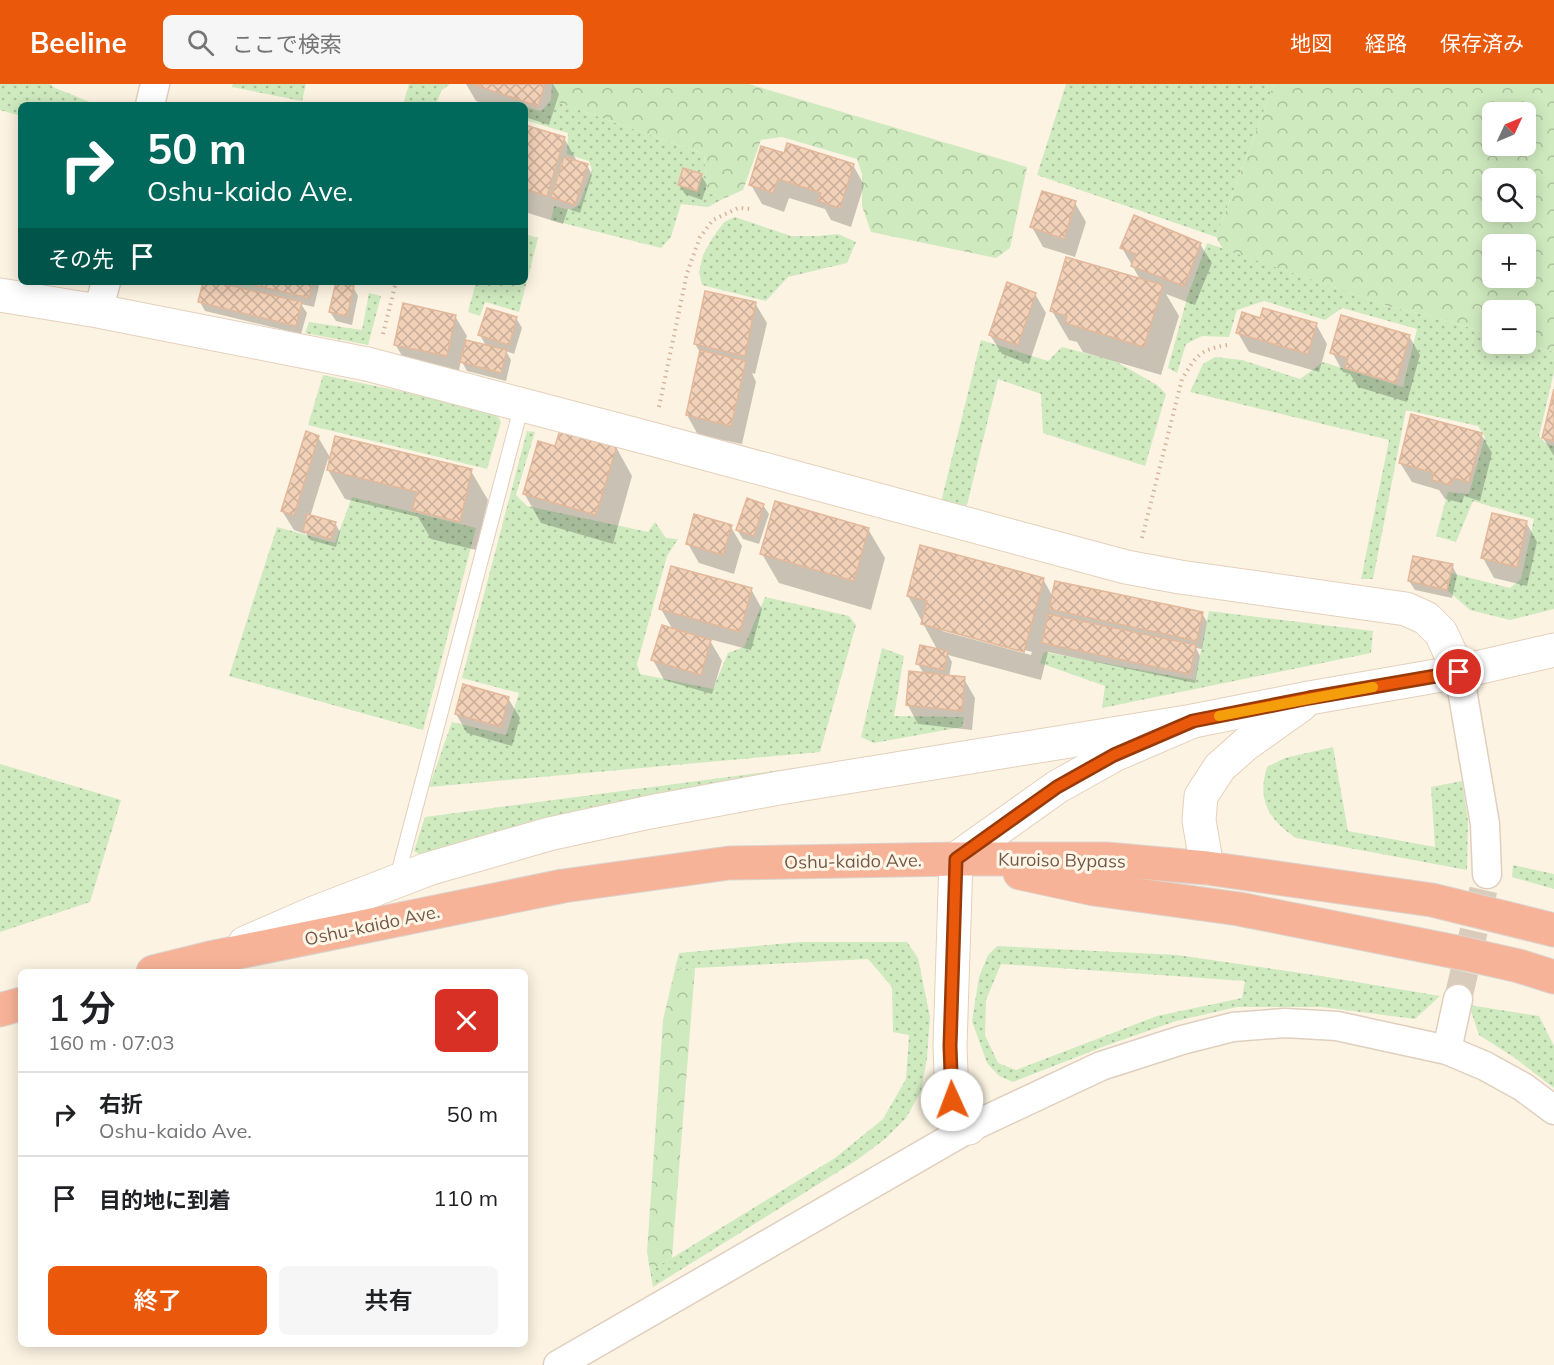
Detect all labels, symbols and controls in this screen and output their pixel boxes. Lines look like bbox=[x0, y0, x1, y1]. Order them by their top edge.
search box bbox=[163, 15, 583, 69]
text: Beeline bbox=[30, 25, 127, 60]
icon: search bbox=[184, 26, 217, 59]
text: ここで検索 bbox=[232, 30, 342, 58]
text: 地図 bbox=[1290, 30, 1332, 56]
text: 経路 bbox=[1365, 30, 1407, 56]
text: 保存済み bbox=[1440, 30, 1524, 56]
north arrow bbox=[1482, 102, 1536, 156]
map controls bbox=[1482, 102, 1536, 354]
text: 50 m bbox=[147, 122, 247, 175]
icon: right bbox=[48, 126, 126, 204]
button: search bbox=[1482, 168, 1536, 222]
text: Oshu-kaido Ave. bbox=[147, 174, 353, 208]
button: + bbox=[1482, 234, 1536, 288]
icon: arrive bbox=[126, 240, 159, 273]
text: その先 bbox=[48, 245, 114, 273]
button: − bbox=[1482, 300, 1536, 354]
pin bbox=[1433, 646, 1484, 697]
icon: arrive bbox=[1442, 655, 1475, 688]
street label: Kuroiso Bypass bbox=[998, 847, 1126, 873]
street label: Oshu-kaido Ave. bbox=[784, 848, 922, 874]
street label: Oshu-kaido Ave. bbox=[302, 899, 442, 951]
text: 1 分 bbox=[48, 985, 115, 1030]
button: close bbox=[435, 989, 498, 1052]
text: 160 m · 07:03 bbox=[48, 1030, 174, 1055]
position arrow bbox=[920, 1068, 984, 1132]
text: 右折 bbox=[99, 1090, 143, 1118]
icon: right bbox=[48, 1098, 81, 1131]
text: 50 m bbox=[447, 1100, 498, 1128]
text: Oshu-kaido Ave. bbox=[99, 1118, 252, 1143]
icon: arrive bbox=[48, 1182, 81, 1215]
text: 110 m bbox=[433, 1184, 498, 1212]
text: 目的地に到着 bbox=[99, 1186, 231, 1214]
button: 終了 bbox=[48, 1266, 267, 1335]
button: 共有 bbox=[279, 1266, 498, 1335]

